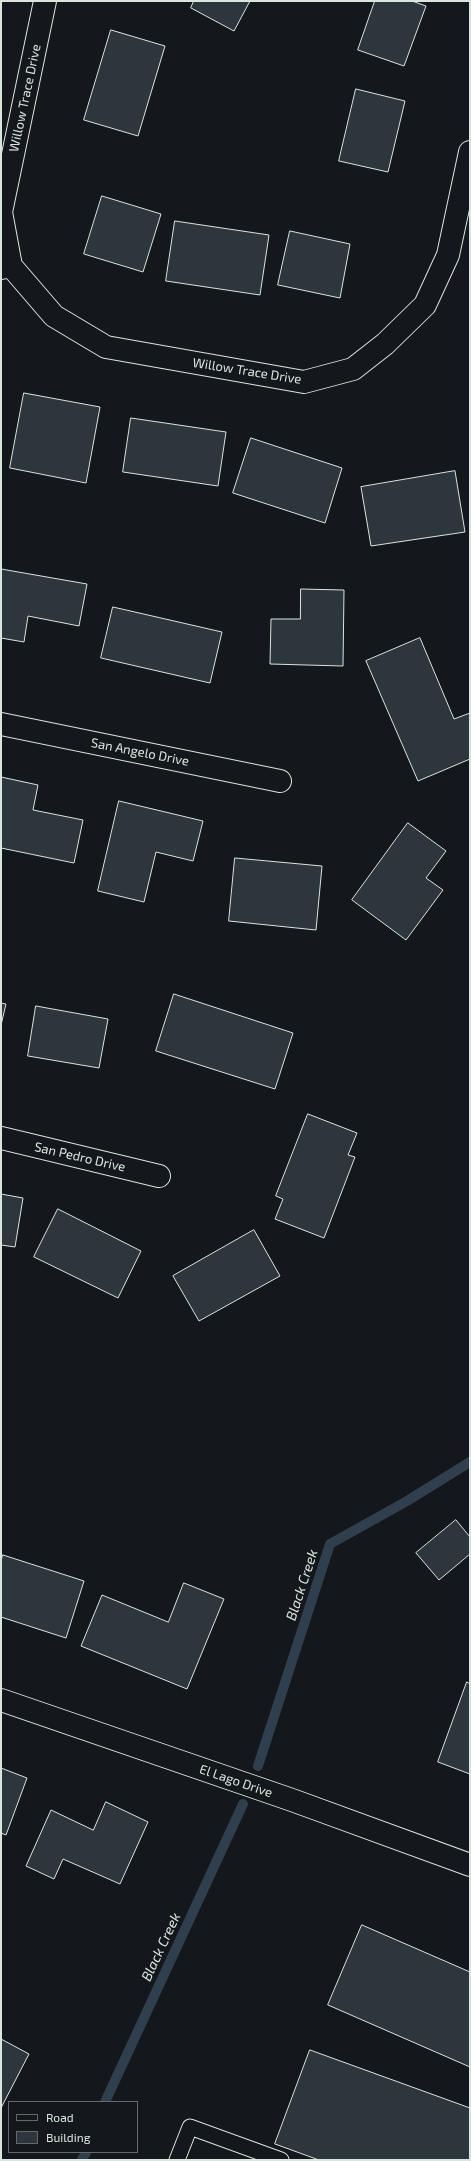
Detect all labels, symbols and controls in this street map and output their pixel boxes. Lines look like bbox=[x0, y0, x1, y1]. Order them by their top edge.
street label: Willow Trace Drive bbox=[6, 43, 44, 153]
street label: Willow Trace Drive bbox=[191, 355, 303, 387]
street label: San Angelo Drive bbox=[90, 735, 190, 769]
street label: San Pedro Drive bbox=[33, 1139, 127, 1175]
water label: Black Creek bbox=[283, 1547, 321, 1623]
street label: El Lago Drive bbox=[197, 1761, 275, 1801]
water label: Black Creek bbox=[138, 1910, 184, 1984]
legend bbox=[8, 2101, 138, 2153]
text: Road bbox=[46, 2110, 74, 2124]
text: Building bbox=[46, 2130, 90, 2144]

